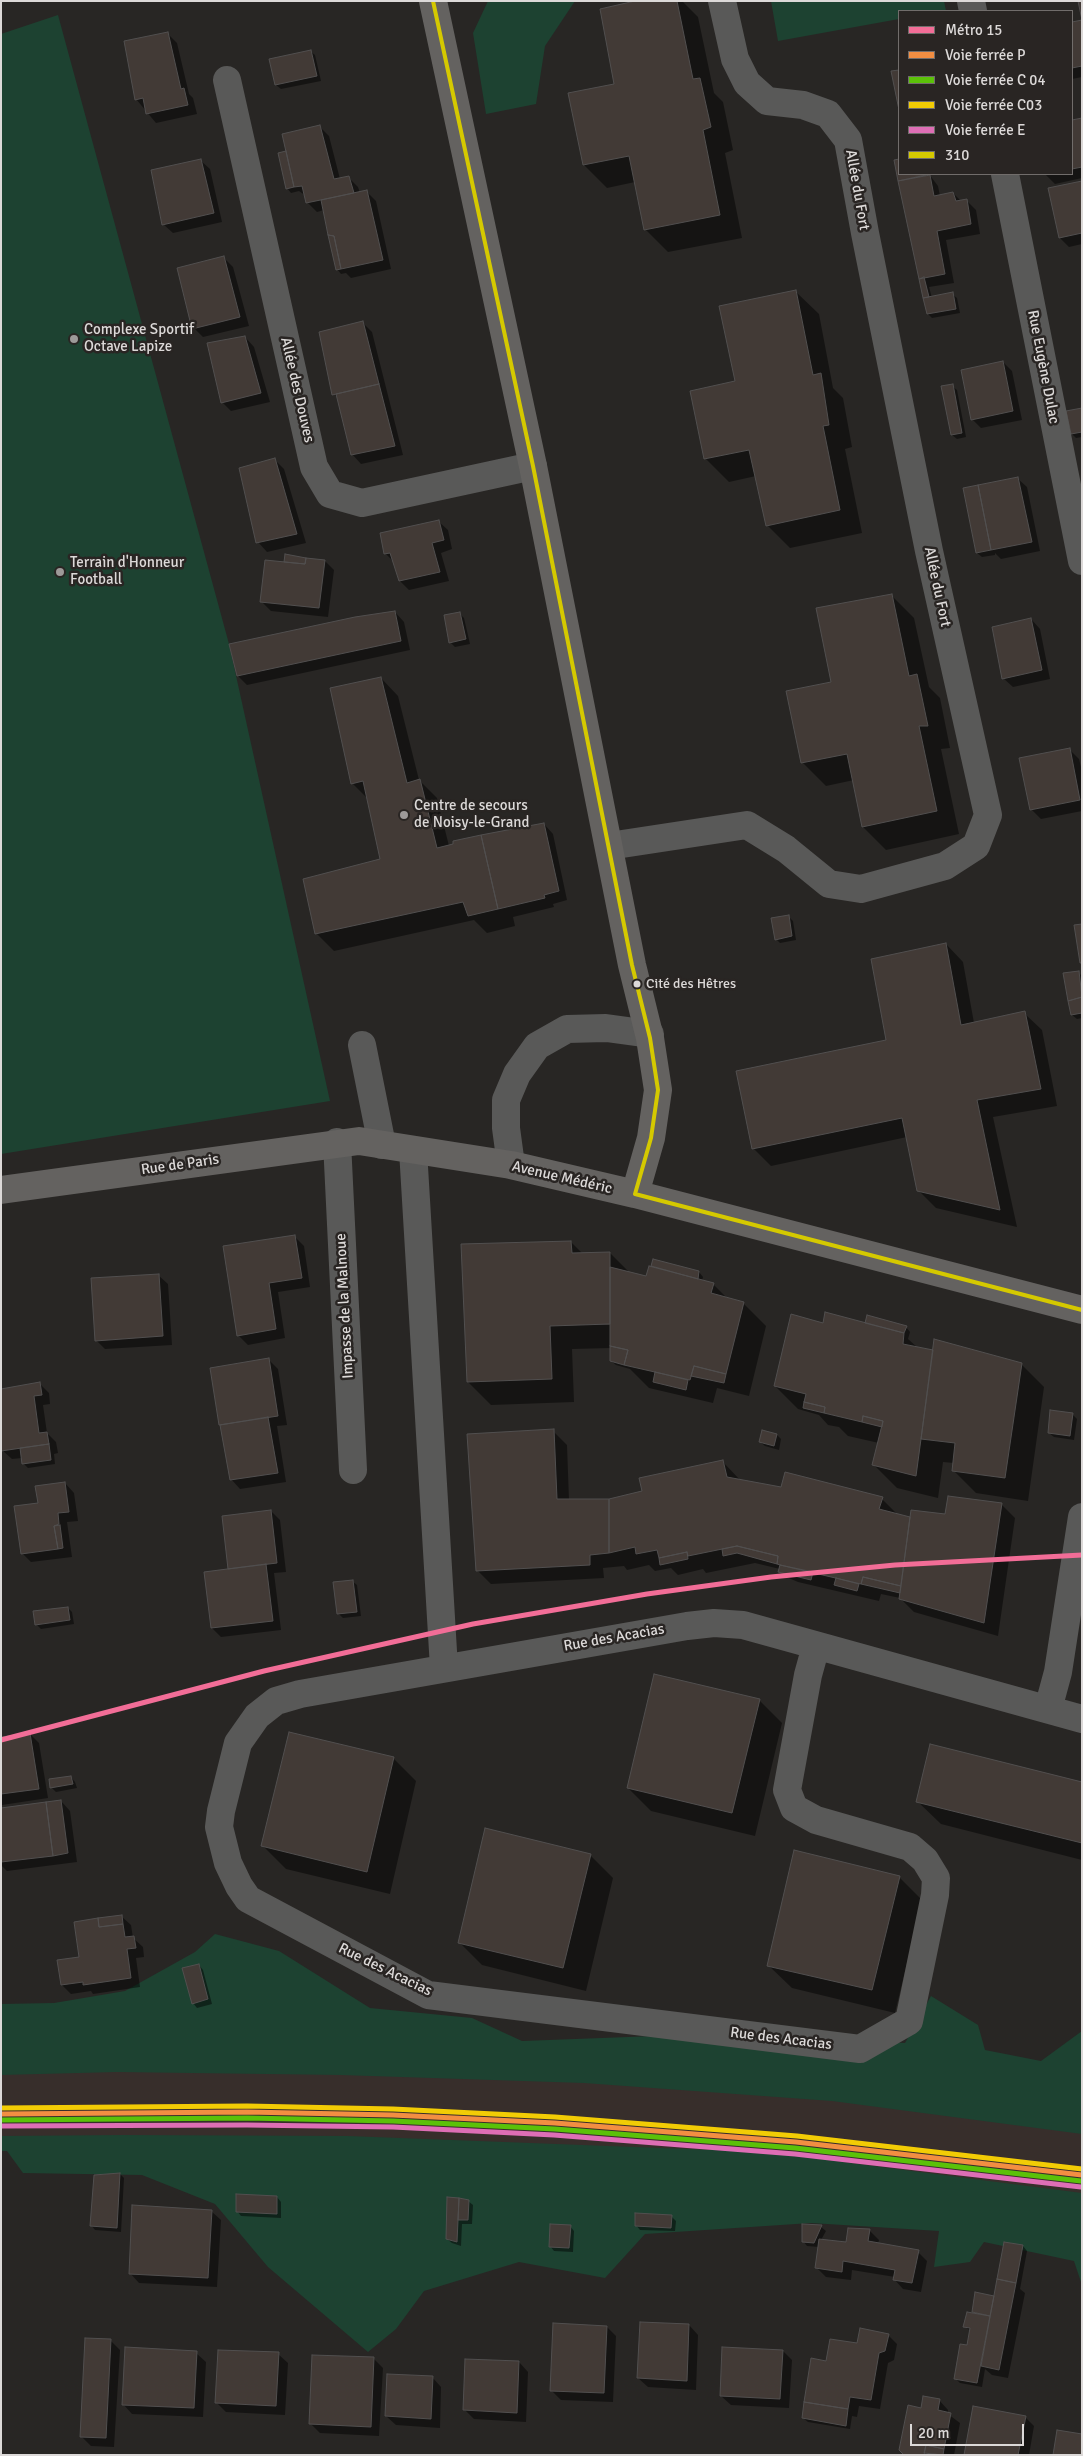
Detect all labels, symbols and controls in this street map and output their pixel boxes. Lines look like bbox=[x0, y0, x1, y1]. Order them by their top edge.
legend bbox=[898, 10, 1073, 175]
text: Métro 15 bbox=[945, 21, 1002, 39]
text: Voie ferrée P bbox=[945, 46, 1026, 64]
text: Voie ferrée C 04 bbox=[945, 71, 1046, 89]
text: Voie ferrée C03 bbox=[945, 96, 1042, 114]
text: Voie ferrée E bbox=[945, 121, 1025, 139]
text: 310 bbox=[945, 146, 969, 164]
street label: Allée du Fort bbox=[841, 148, 873, 232]
street label: Rue Eugène Dulac bbox=[1023, 309, 1063, 425]
place label: Complexe Sportif Octave Lapize bbox=[84, 321, 194, 356]
marker: Complexe Sportif Octave Lapize bbox=[68, 333, 80, 345]
street label: Allée des Douves bbox=[276, 336, 318, 444]
street label: Allée du Fort bbox=[920, 545, 954, 629]
place label: Terrain d'Honneur Football bbox=[70, 554, 184, 589]
marker: Terrain d'Honneur Football bbox=[54, 566, 66, 578]
place label: Centre de secours de Noisy-le-Grand bbox=[414, 797, 529, 832]
marker: Centre de secours de Noisy-le-Grand bbox=[398, 809, 410, 821]
place label: Cité des Hêtres bbox=[646, 976, 736, 992]
marker: Cité des Hêtres bbox=[632, 979, 642, 989]
street label: Rue de Paris bbox=[140, 1151, 220, 1179]
street label: Avenue Médéric bbox=[510, 1158, 614, 1198]
street label: Impasse de la Malnoue bbox=[332, 1233, 358, 1379]
street label: Rue des Acacias bbox=[562, 1620, 666, 1656]
street label: Rue des Acacias bbox=[335, 1940, 435, 2000]
street label: Rue des Acacias bbox=[729, 2024, 833, 2054]
scale bar bbox=[913, 2414, 1027, 2446]
text: 20 m bbox=[918, 2424, 949, 2442]

